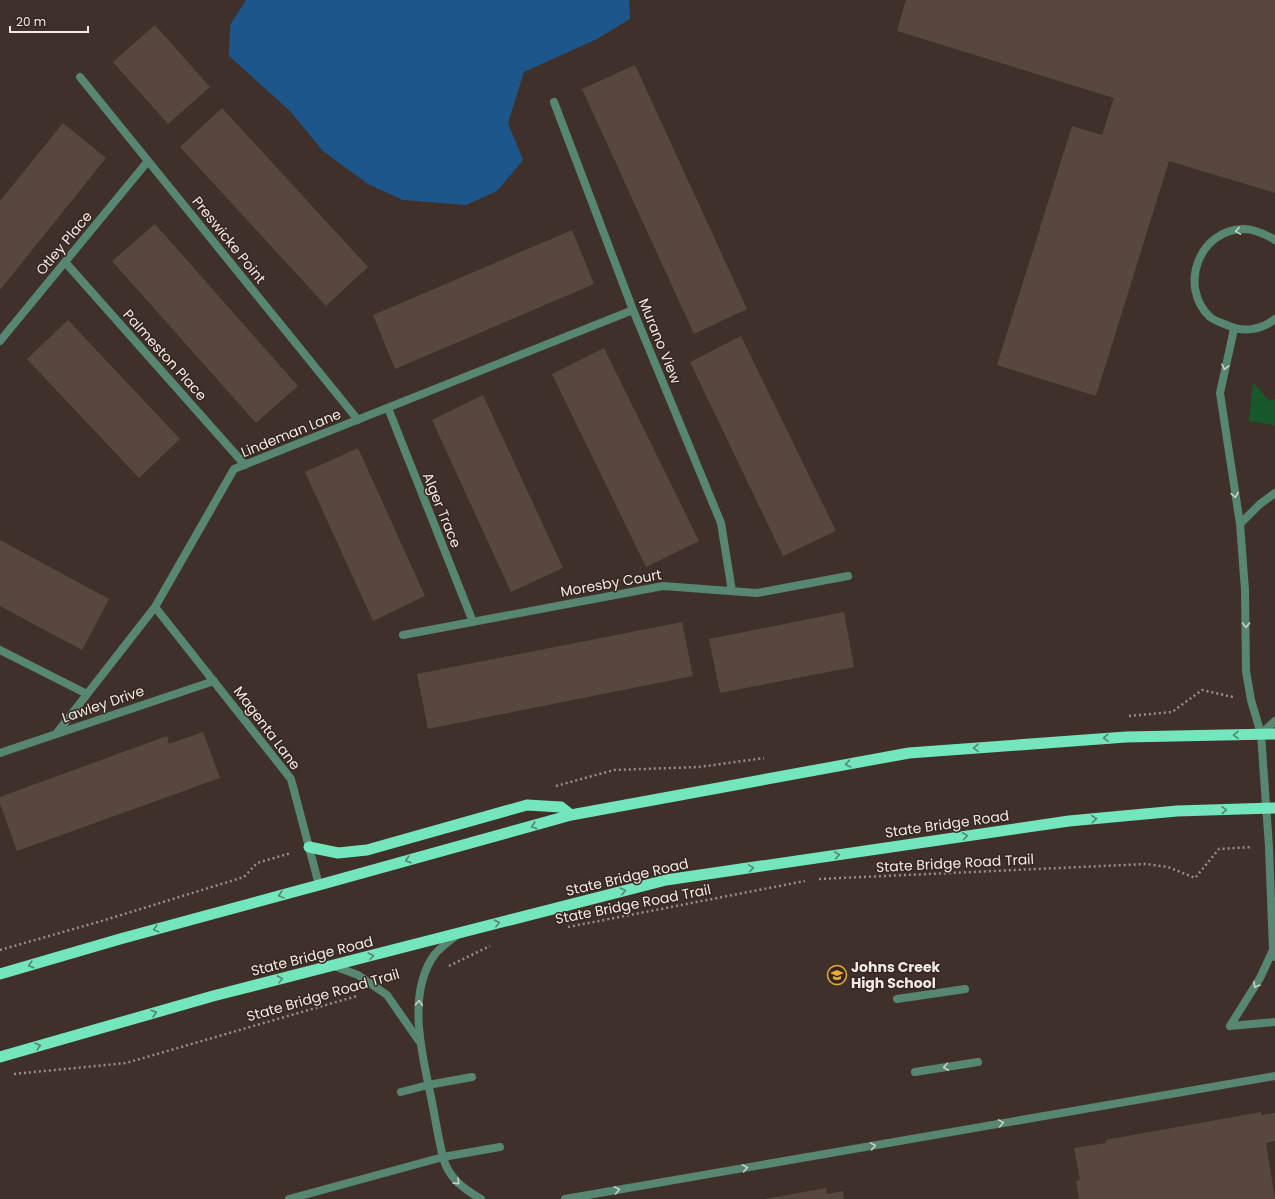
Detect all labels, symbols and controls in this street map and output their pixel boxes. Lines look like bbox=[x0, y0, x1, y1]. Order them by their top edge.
scale bar bbox=[10, 8, 88, 34]
text: 20 m bbox=[16, 13, 46, 30]
street label: Preswicke Point bbox=[188, 192, 270, 288]
street label: Otley Place bbox=[31, 206, 97, 279]
one-way arrow bbox=[1235, 226, 1241, 235]
street label: Murano View bbox=[634, 295, 686, 387]
street label: Palmeston Place bbox=[119, 305, 212, 405]
one-way arrow bbox=[1222, 364, 1230, 370]
street label: Lindeman Lane bbox=[238, 404, 344, 462]
street label: Alger Trace bbox=[418, 469, 466, 551]
one-way arrow bbox=[1230, 492, 1239, 498]
street label: Moresby Court bbox=[559, 564, 663, 602]
one-way arrow bbox=[1242, 622, 1250, 628]
street label: Lawley Drive bbox=[59, 680, 147, 727]
street label: Magenta Lane bbox=[229, 682, 305, 774]
one-way arrow bbox=[1233, 731, 1239, 739]
one-way arrow bbox=[1103, 734, 1109, 743]
one-way arrow bbox=[973, 743, 979, 752]
one-way arrow bbox=[845, 760, 851, 768]
street label: State Bridge Road bbox=[884, 805, 1010, 843]
one-way arrow bbox=[1221, 805, 1227, 814]
one-way arrow bbox=[1091, 814, 1097, 823]
one-way arrow bbox=[530, 821, 537, 829]
one-way arrow bbox=[962, 832, 968, 841]
street label: State Bridge Road Trail bbox=[875, 849, 1035, 877]
one-way arrow bbox=[834, 851, 840, 860]
street label: State Bridge Road bbox=[564, 853, 690, 901]
one-way arrow bbox=[405, 855, 412, 864]
one-way arrow bbox=[748, 864, 754, 873]
street label: State Bridge Road Trail bbox=[553, 879, 713, 929]
one-way arrow bbox=[620, 888, 627, 896]
one-way arrow bbox=[278, 891, 284, 899]
one-way arrow bbox=[494, 920, 501, 928]
one-way arrow bbox=[152, 924, 159, 933]
street label: State Bridge Road bbox=[249, 931, 375, 981]
one-way arrow bbox=[368, 952, 375, 961]
place label: Johns Creek High School bbox=[851, 957, 941, 993]
one-way arrow bbox=[27, 960, 34, 969]
street label: State Bridge Road Trail bbox=[244, 964, 402, 1026]
school or university icon: Johns Creek High School bbox=[826, 964, 848, 986]
one-way arrow bbox=[276, 976, 283, 984]
one-way arrow bbox=[1254, 981, 1261, 988]
one-way arrow bbox=[414, 1000, 423, 1006]
one-way arrow bbox=[150, 1009, 157, 1018]
one-way arrow bbox=[34, 1042, 41, 1051]
one-way arrow bbox=[943, 1062, 949, 1071]
one-way arrow bbox=[998, 1120, 1004, 1128]
one-way arrow bbox=[870, 1142, 876, 1150]
one-way arrow bbox=[742, 1164, 748, 1173]
one-way arrow bbox=[452, 1177, 460, 1185]
one-way arrow bbox=[614, 1186, 620, 1195]

